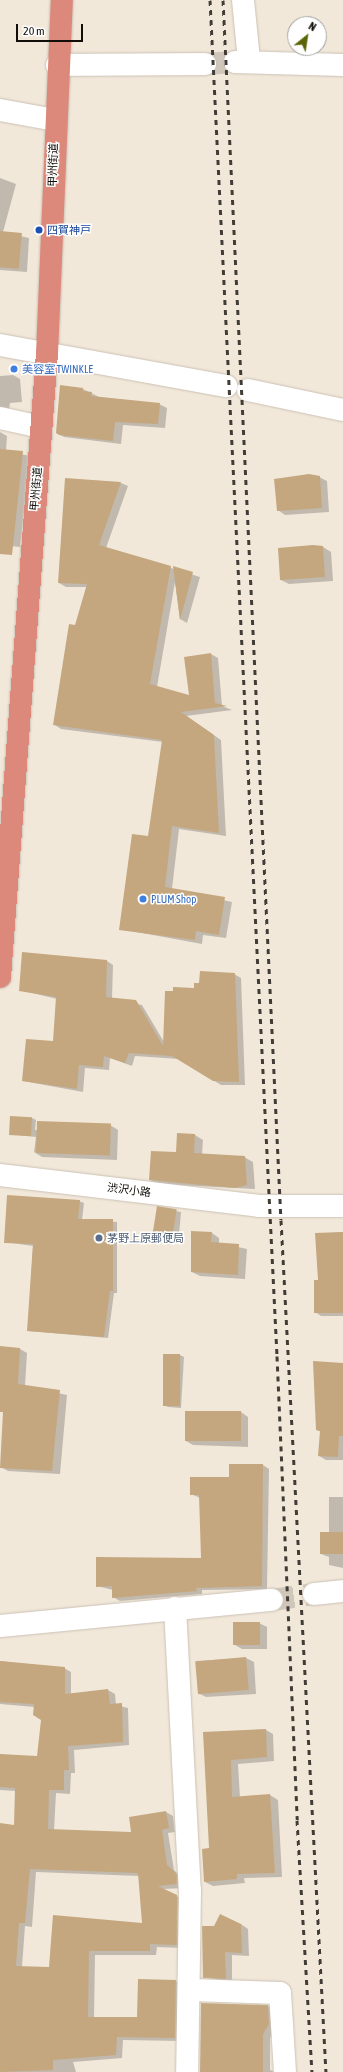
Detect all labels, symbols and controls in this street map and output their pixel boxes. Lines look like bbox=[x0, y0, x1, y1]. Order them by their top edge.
scale bar bbox=[18, 16, 85, 42]
north arrow bbox=[287, 16, 327, 56]
text: N bbox=[307, 20, 318, 33]
text: 20 m bbox=[23, 24, 45, 38]
street label: 甲州街道 bbox=[46, 143, 60, 187]
place label: 四賀神戸 bbox=[47, 223, 91, 237]
marker: 四賀神戸 bbox=[34, 225, 44, 235]
place label: 美容室 TWINKLE bbox=[22, 362, 93, 376]
marker: 美容室 TWINKLE bbox=[9, 364, 19, 374]
street label: 甲州街道 bbox=[28, 467, 44, 511]
place label: PLUM Shop bbox=[151, 892, 196, 906]
marker: PLUM Shop bbox=[138, 894, 148, 904]
street label: 渋沢小路 bbox=[106, 1181, 152, 1199]
place label: 茅野上原郵便局 bbox=[107, 1231, 184, 1245]
marker: 茅野上原郵便局 bbox=[94, 1233, 104, 1243]

